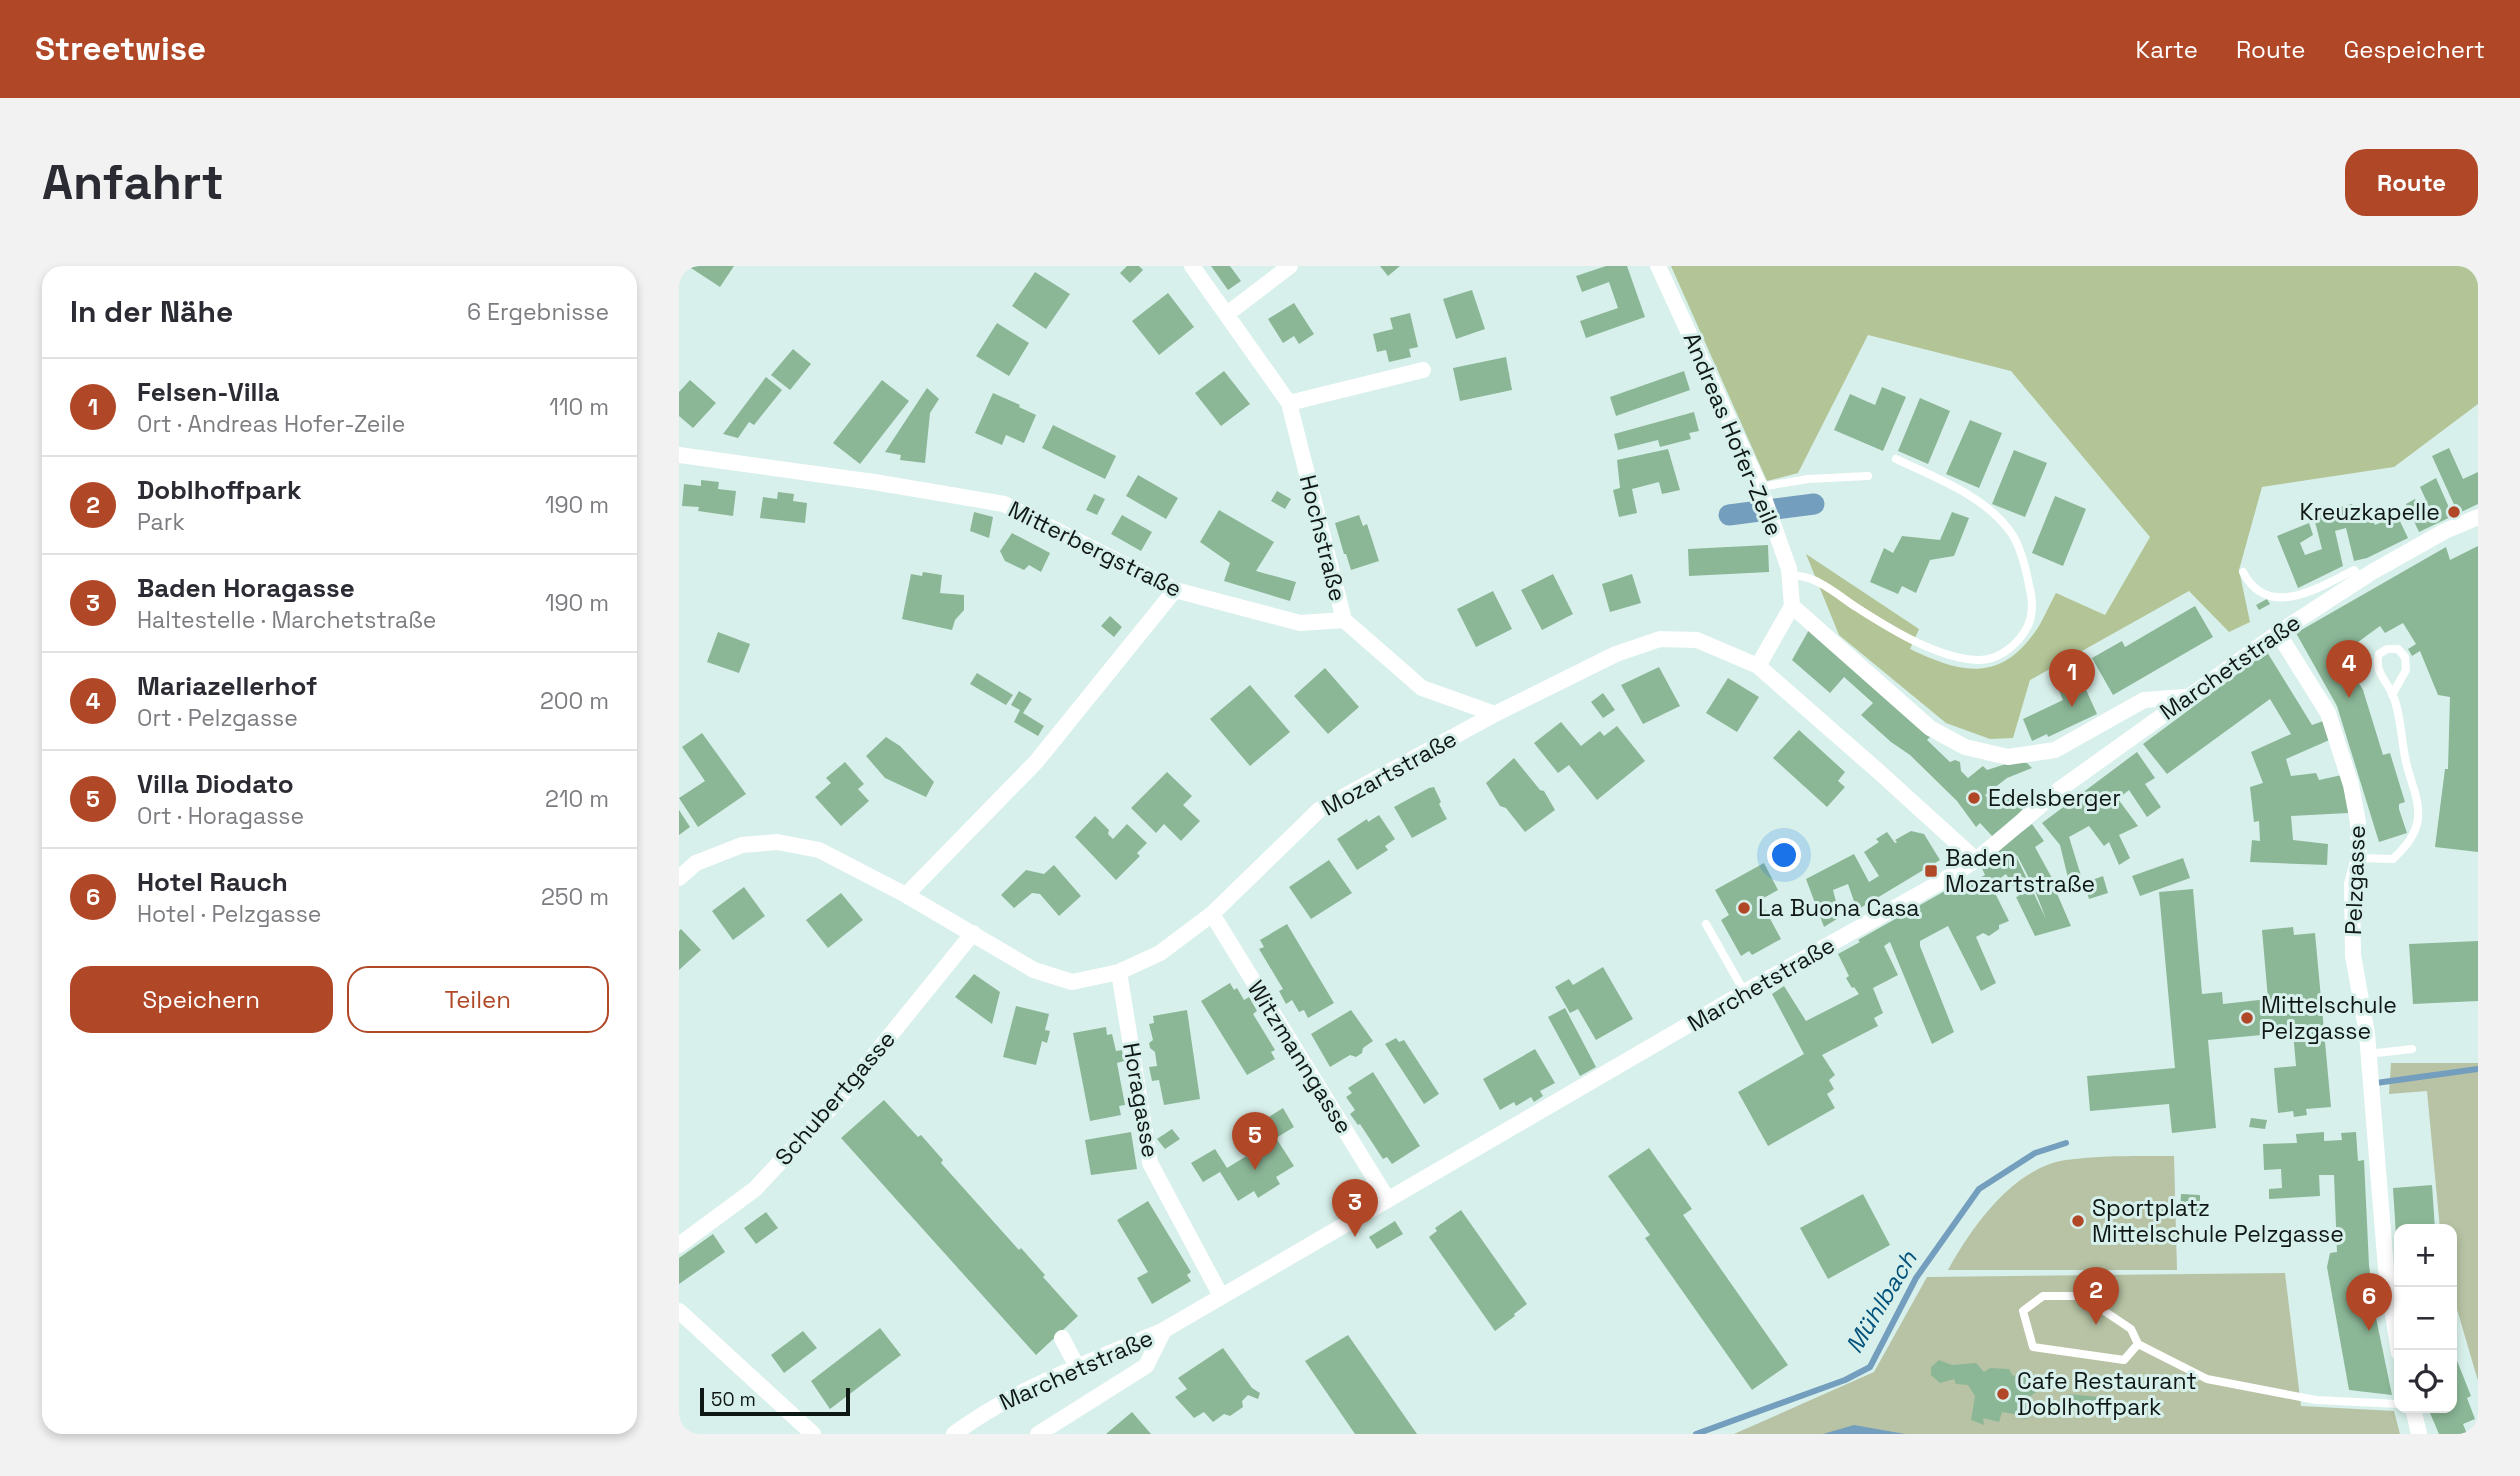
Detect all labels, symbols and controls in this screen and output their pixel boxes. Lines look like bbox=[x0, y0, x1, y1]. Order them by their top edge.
text: Streetwise bbox=[35, 28, 206, 70]
text: Karte bbox=[2136, 34, 2198, 65]
text: Route bbox=[2236, 34, 2305, 65]
text: Gespeichert bbox=[2343, 34, 2485, 65]
button: Route bbox=[2345, 149, 2478, 216]
text: Anfahrt bbox=[42, 151, 224, 213]
text: In der Nähe bbox=[70, 292, 233, 331]
text: 6 Ergebnisse bbox=[467, 297, 609, 327]
street label: Andreas Hofer-Zeile bbox=[1677, 328, 1789, 540]
text: Felsen-Villa bbox=[137, 375, 279, 409]
text: 1 bbox=[88, 392, 98, 422]
text: 110 m bbox=[549, 392, 609, 422]
text: Ort · Andreas Hofer-Zeile bbox=[137, 409, 405, 439]
street label: Hochstraße bbox=[1293, 472, 1353, 604]
text: Doblhoffpark bbox=[137, 473, 302, 507]
text: 2 bbox=[86, 490, 100, 520]
text: 190 m bbox=[545, 490, 609, 520]
street label: Mitterbergstraße bbox=[1003, 494, 1187, 604]
place label: Kreuzkapelle bbox=[2299, 497, 2440, 527]
marker: Kreuzkapelle bbox=[2446, 504, 2462, 520]
text: Park bbox=[137, 507, 185, 537]
text: Baden Horagasse bbox=[137, 571, 355, 605]
text: 3 bbox=[86, 588, 100, 618]
text: 190 m bbox=[545, 588, 609, 618]
text: Haltestelle · Marchetstraße bbox=[137, 605, 436, 635]
street label: Marchetstraße bbox=[2154, 607, 2306, 727]
pin: 4 bbox=[2326, 640, 2372, 698]
pin: 1 bbox=[2049, 649, 2095, 707]
text: Mariazellerhof bbox=[137, 669, 317, 703]
text: 4 bbox=[86, 686, 100, 716]
text: 200 m bbox=[540, 686, 609, 716]
text: Ort · Pelzgasse bbox=[137, 703, 298, 733]
street label: Mozartstraße bbox=[1316, 723, 1462, 823]
text: Villa Diodato bbox=[137, 767, 294, 801]
place label: Edelsberger bbox=[1988, 783, 2121, 813]
text: 5 bbox=[86, 784, 100, 814]
text: 210 m bbox=[545, 784, 609, 814]
marker: Edelsberger bbox=[1966, 790, 1982, 806]
text: Ort · Horagasse bbox=[137, 801, 304, 831]
street label: Pelzgasse bbox=[2338, 825, 2372, 935]
your location bbox=[1767, 838, 1801, 872]
place label: Baden Mozartstraße bbox=[1945, 843, 2095, 899]
marker: Baden Mozartstraße bbox=[1923, 863, 1939, 879]
text: Hotel Rauch bbox=[137, 865, 288, 899]
text: 6 bbox=[86, 882, 100, 912]
text: 250 m bbox=[541, 882, 609, 912]
place label: La Buona Casa bbox=[1758, 893, 1920, 923]
text: Hotel · Pelzgasse bbox=[137, 899, 321, 929]
marker: La Buona Casa bbox=[1736, 900, 1752, 916]
street label: Marchetstraße bbox=[1682, 930, 1840, 1038]
button: Speichern bbox=[70, 966, 333, 1033]
button: Teilen bbox=[347, 966, 609, 1033]
street label: Witzmanngasse bbox=[1241, 975, 1359, 1139]
place label: Mittelschule Pelzgasse bbox=[2261, 990, 2397, 1046]
marker: Mittelschule Pelzgasse bbox=[2239, 1010, 2255, 1026]
street label: Schubertgasse bbox=[768, 1024, 902, 1172]
street label: Horagasse bbox=[1116, 1040, 1166, 1160]
pin: 5 bbox=[1232, 1112, 1278, 1170]
pin: 3 bbox=[1332, 1179, 1378, 1237]
place label: Sportplatz Mittelschule Pelzgasse bbox=[2092, 1193, 2344, 1249]
marker: Sportplatz Mittelschule Pelzgasse bbox=[2070, 1213, 2086, 1229]
map controls bbox=[2394, 1224, 2457, 1413]
button: + bbox=[2394, 1224, 2457, 1287]
water label: Mühlbach bbox=[1838, 1244, 1924, 1359]
pin: 2 bbox=[2073, 1267, 2119, 1325]
pin: 6 bbox=[2346, 1273, 2392, 1331]
button: − bbox=[2394, 1287, 2457, 1350]
street label: Marchetstraße bbox=[995, 1323, 1157, 1417]
button: locate bbox=[2394, 1350, 2457, 1413]
place label: Cafe Restaurant Doblhoffpark bbox=[2017, 1366, 2197, 1422]
scale bar bbox=[700, 1385, 851, 1417]
marker: Cafe Restaurant Doblhoffpark bbox=[1995, 1386, 2011, 1402]
text: 50 m bbox=[711, 1387, 756, 1412]

